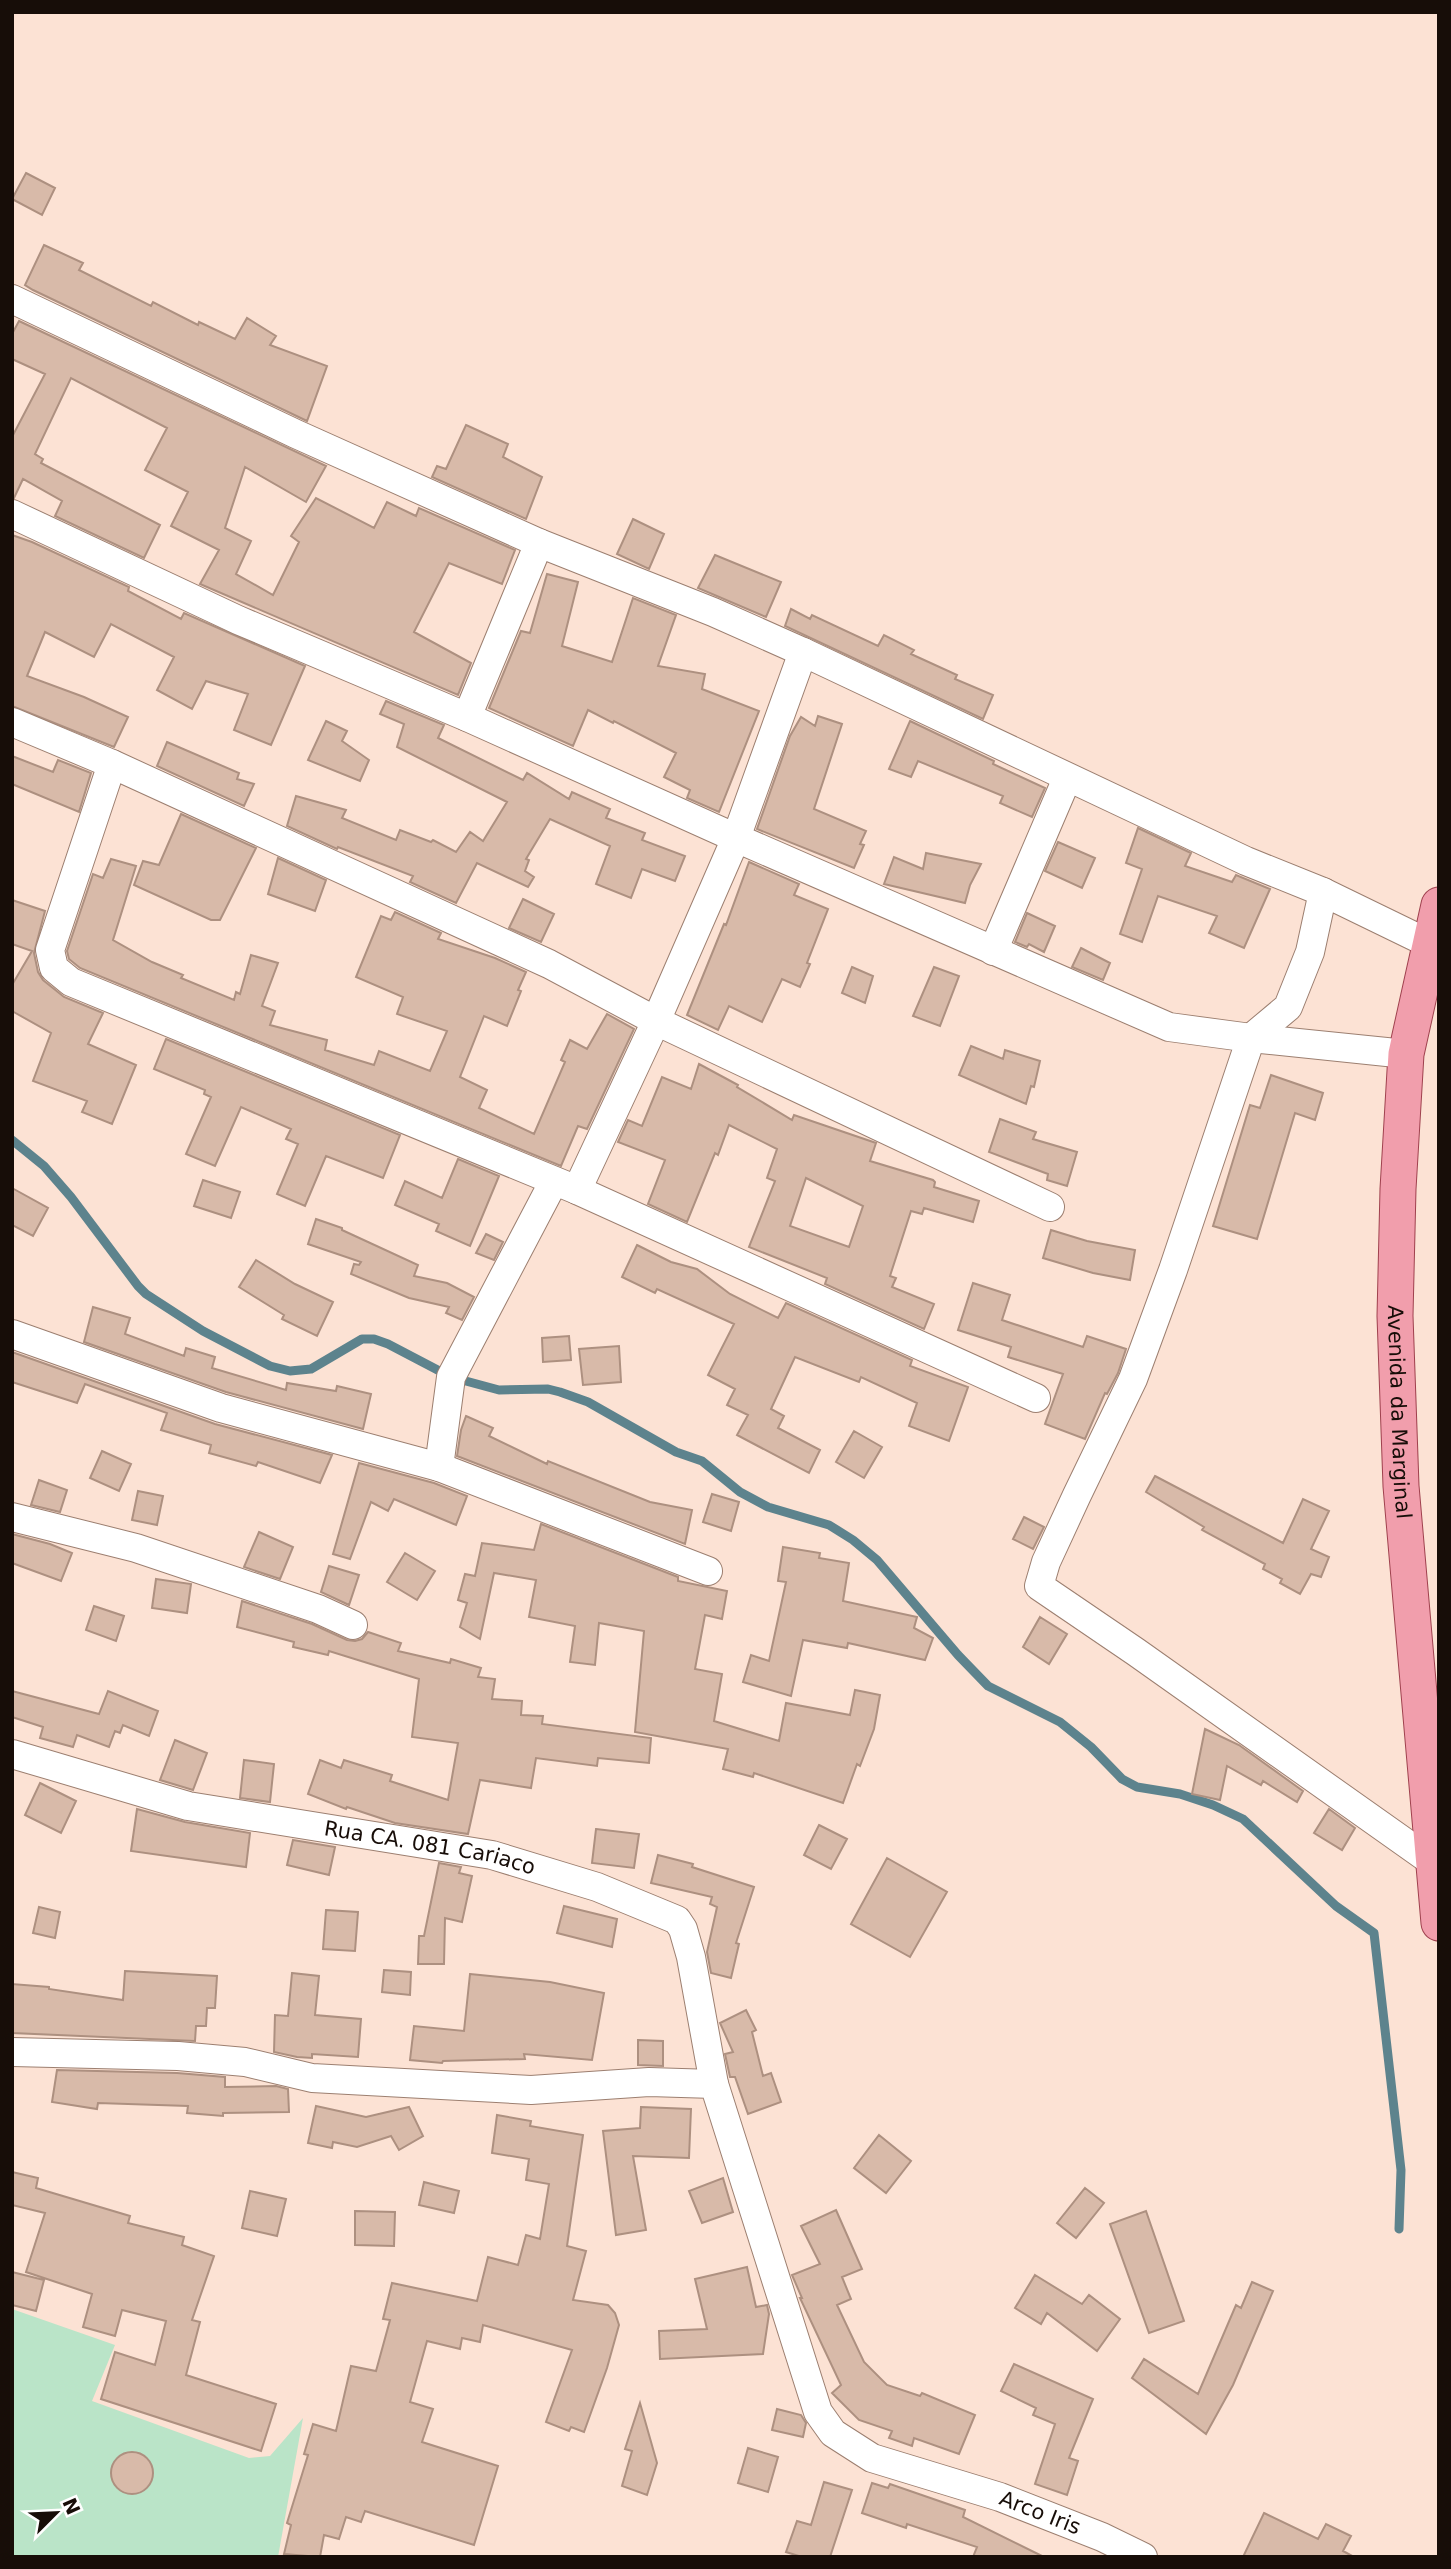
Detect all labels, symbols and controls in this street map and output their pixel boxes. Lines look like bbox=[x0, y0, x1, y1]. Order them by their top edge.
street label: Avenida da Marginal bbox=[1383, 1305, 1416, 1520]
street label: Rua CA. 081 Cariaco bbox=[322, 1816, 538, 1880]
north arrow bbox=[21, 2478, 91, 2548]
street label: Arco Iris bbox=[996, 2486, 1084, 2539]
text: N bbox=[58, 2494, 85, 2518]

